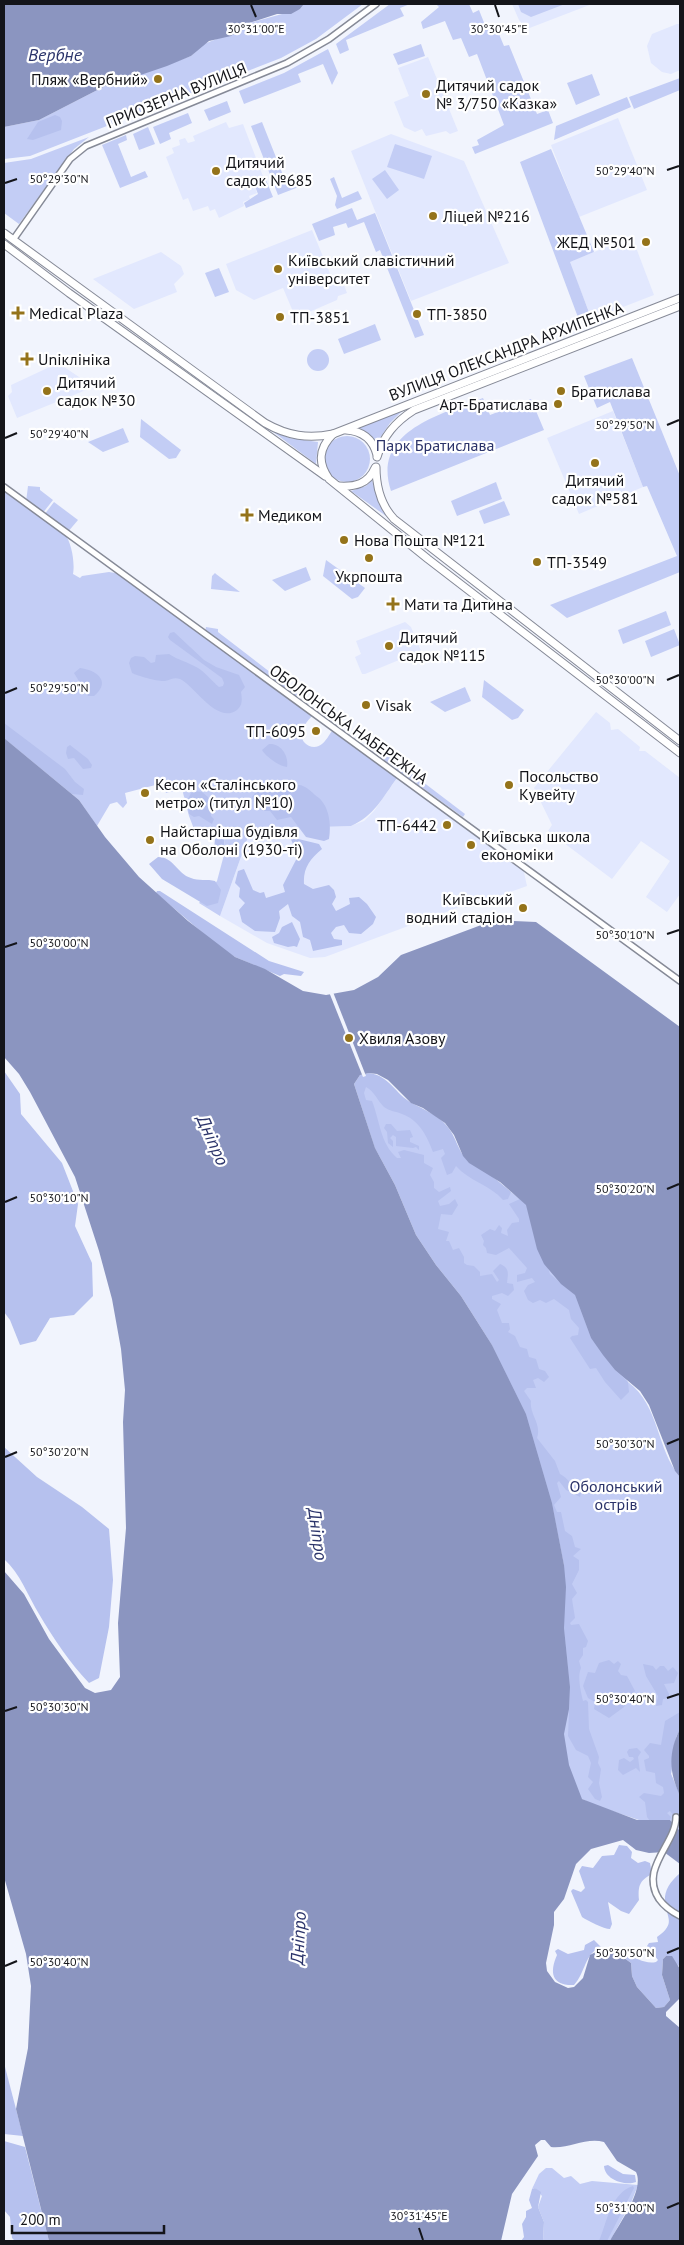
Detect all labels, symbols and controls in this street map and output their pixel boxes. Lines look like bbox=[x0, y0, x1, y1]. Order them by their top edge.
text: 30°31'00"E bbox=[227, 21, 285, 36]
text: 30°30'45"E bbox=[470, 21, 528, 36]
water label: Вербне bbox=[28, 43, 83, 66]
street label: ПРИОЗЕРНА ВУЛИЦЯ bbox=[103, 58, 249, 132]
place label: Пляж «Вербний» bbox=[31, 69, 148, 89]
marker: Пляж «Вербний» bbox=[152, 73, 164, 85]
place label: Дитячий садок № 3/750 «Казка» bbox=[436, 75, 557, 113]
marker: Дитячий садок № 3/750 «Казка» bbox=[420, 88, 432, 100]
place label: Дитячий садок №685 bbox=[226, 152, 313, 190]
text: 50°29'40"N bbox=[595, 163, 655, 178]
marker: Дитячий садок №685 bbox=[210, 165, 222, 177]
text: 50°29'30"N bbox=[29, 171, 89, 186]
place label: Ліцей №216 bbox=[442, 206, 530, 226]
marker: Ліцей №216 bbox=[427, 210, 439, 222]
place label: ЖЕД №501 bbox=[556, 232, 636, 252]
marker: ЖЕД №501 bbox=[640, 236, 652, 248]
place label: Київський славістичний університет bbox=[288, 250, 454, 288]
marker: Київський славістичний університет bbox=[272, 263, 284, 275]
street label: ВУЛИЦЯ ОЛЕКСАНДРА АРХИПЕНКА bbox=[386, 297, 626, 405]
place label: Medical Plaza bbox=[29, 303, 123, 323]
place label: ТП-3850 bbox=[427, 304, 487, 324]
marker: Medical Plaza bbox=[11, 306, 25, 320]
place label: ТП-3851 bbox=[290, 307, 350, 327]
marker: ТП-3850 bbox=[411, 308, 423, 320]
marker: ТП-3851 bbox=[274, 311, 286, 323]
place label: Uniклініка bbox=[38, 349, 110, 369]
marker: Uniклініка bbox=[20, 352, 34, 366]
place label: Дитячий садок №30 bbox=[57, 372, 135, 410]
place label: Братислава bbox=[571, 381, 651, 401]
marker: Дитячий садок №30 bbox=[41, 385, 53, 397]
marker: Братислава bbox=[555, 385, 567, 397]
place label: Арт-Братислава bbox=[439, 394, 548, 414]
marker: Арт-Братислава bbox=[552, 398, 564, 410]
text: 50°29'50"N bbox=[595, 417, 655, 432]
text: 50°29'40"N bbox=[29, 426, 89, 441]
park label: Парк Братислава bbox=[376, 435, 494, 455]
marker: Дитячий садок №581 bbox=[589, 457, 601, 469]
place label: Дитячий садок №581 bbox=[552, 470, 638, 508]
place label: Медиком bbox=[258, 505, 322, 525]
marker: Медиком bbox=[240, 508, 254, 522]
place label: Нова Пошта №121 bbox=[354, 530, 486, 550]
marker: Нова Пошта №121 bbox=[338, 534, 350, 546]
marker: Укрпошта bbox=[363, 552, 375, 564]
place label: ТП-3549 bbox=[547, 552, 607, 572]
marker: ТП-3549 bbox=[531, 556, 543, 568]
place label: Укрпошта bbox=[335, 566, 403, 586]
place label: Мати та Дитина bbox=[404, 594, 513, 614]
marker: Мати та Дитина bbox=[386, 597, 400, 611]
place label: Дитячий садок №115 bbox=[399, 627, 486, 665]
marker: Дитячий садок №115 bbox=[383, 640, 395, 652]
street label: ОБОЛОНСЬКА НАБЕРЕЖНА bbox=[266, 660, 433, 789]
text: 50°30'00"N bbox=[595, 672, 655, 687]
text: 50°29'50"N bbox=[29, 680, 89, 695]
place label: Visak bbox=[375, 695, 412, 715]
marker: Visak bbox=[360, 699, 372, 711]
place label: ТП-6095 bbox=[246, 721, 306, 741]
marker: ТП-6095 bbox=[310, 725, 322, 737]
place label: Посольство Кувейту bbox=[519, 766, 599, 804]
place label: Кесон «Сталінського метро» (титул №10) bbox=[155, 774, 296, 812]
marker: Посольство Кувейту bbox=[503, 779, 515, 791]
marker: Кесон «Сталінського метро» (титул №10) bbox=[139, 787, 151, 799]
place label: ТП-6442 bbox=[377, 815, 437, 835]
marker: ТП-6442 bbox=[441, 819, 453, 831]
place label: Найстаріша будівля на Оболоні (1930-ті) bbox=[160, 821, 303, 859]
place label: Київська школа економіки bbox=[481, 826, 590, 864]
marker: Найстаріша будівля на Оболоні (1930-ті) bbox=[144, 834, 156, 846]
marker: Київська школа економіки bbox=[465, 839, 477, 851]
place label: Київський водний стадіон bbox=[406, 889, 513, 927]
marker: Київський водний стадіон bbox=[517, 902, 529, 914]
text: 50°30'10"N bbox=[595, 927, 655, 942]
text: 50°30'00"N bbox=[29, 935, 89, 950]
place label: Хвиля Азову bbox=[359, 1028, 446, 1048]
marker: Хвиля Азову bbox=[343, 1032, 355, 1044]
water label: Дніпро bbox=[191, 1109, 234, 1169]
text: 50°30'20"N bbox=[595, 1181, 655, 1196]
text: 50°30'10"N bbox=[29, 1190, 89, 1205]
text: 50°30'30"N bbox=[595, 1436, 655, 1451]
text: 50°30'20"N bbox=[29, 1444, 89, 1459]
park label: Оболонський острів bbox=[569, 1476, 663, 1514]
water label: Дніпро bbox=[303, 1504, 333, 1562]
text: 50°30'40"N bbox=[595, 1691, 655, 1706]
text: 50°30'30"N bbox=[29, 1699, 89, 1714]
water label: Дніпро bbox=[285, 1911, 311, 1967]
text: 50°30'50"N bbox=[595, 1945, 655, 1960]
text: 50°30'40"N bbox=[29, 1954, 89, 1969]
text: 50°31'00"N bbox=[595, 2200, 655, 2215]
scale bar bbox=[12, 2202, 165, 2234]
text: 30°31'45"E bbox=[390, 2208, 448, 2223]
text: 200 m bbox=[20, 2210, 61, 2229]

